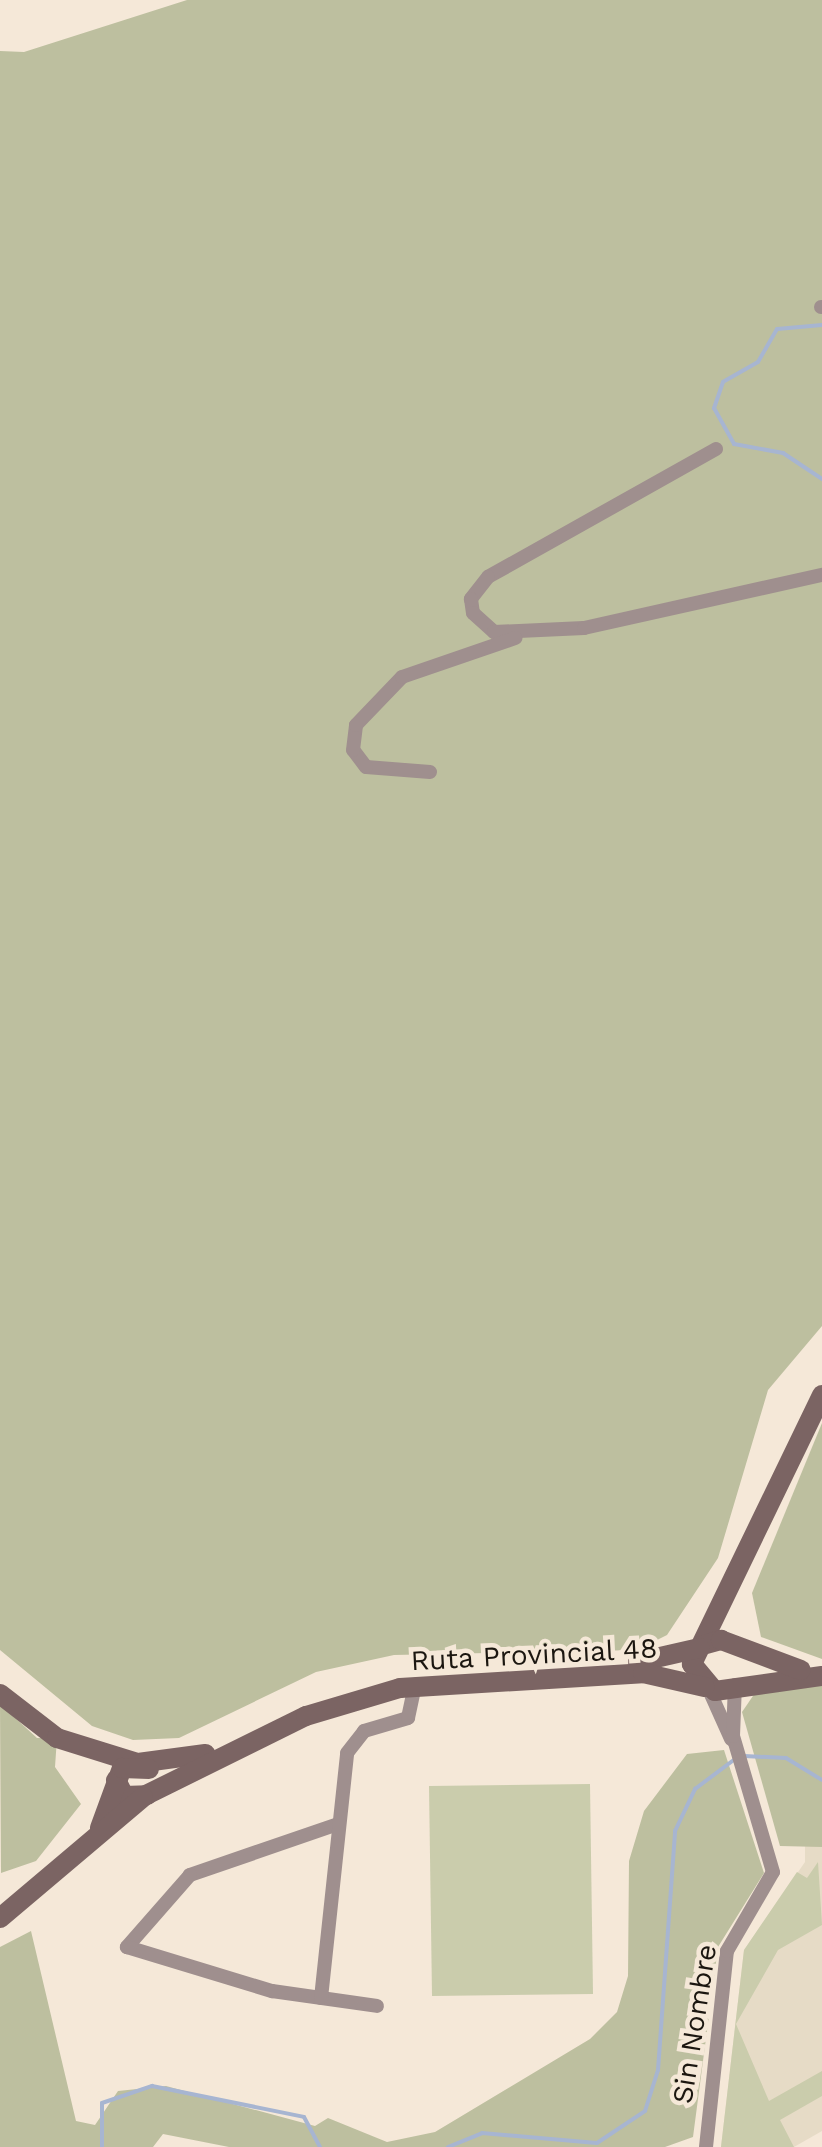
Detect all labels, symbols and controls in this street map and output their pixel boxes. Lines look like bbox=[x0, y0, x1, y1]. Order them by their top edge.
street label: Ruta Provincial 48 bbox=[409, 1632, 659, 1678]
street label: Sin Nombre bbox=[666, 1942, 724, 2106]

